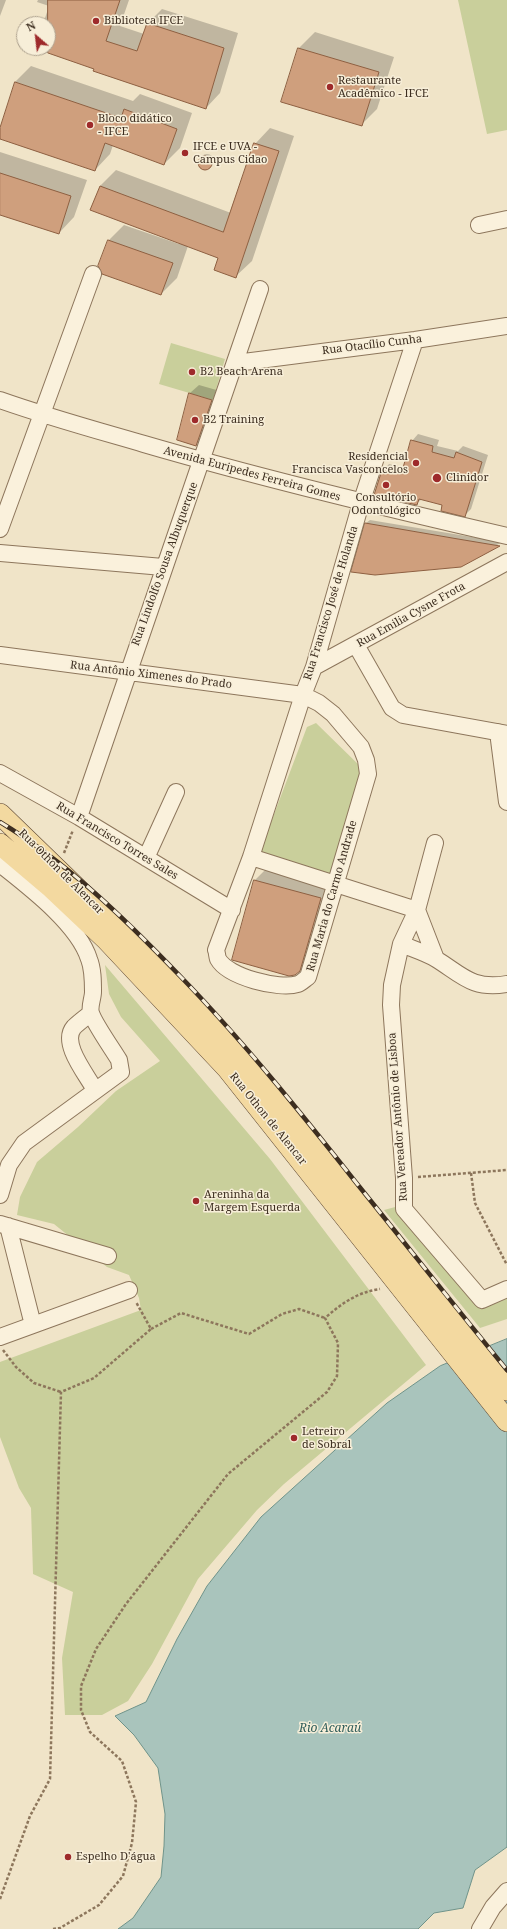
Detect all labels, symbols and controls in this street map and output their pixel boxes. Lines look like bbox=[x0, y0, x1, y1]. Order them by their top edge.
place label: Biblioteca IFCE bbox=[104, 14, 183, 28]
north arrow bbox=[16, 16, 56, 56]
marker: Biblioteca IFCE bbox=[91, 16, 101, 26]
text: N bbox=[23, 17, 38, 35]
place label: Restaurante Acadêmico - IFCE bbox=[338, 74, 429, 100]
marker: Restaurante Acadêmico - IFCE bbox=[325, 82, 335, 92]
place label: Bloco didático - IFCE bbox=[98, 112, 172, 138]
marker: Bloco didático - IFCE bbox=[85, 120, 95, 130]
place label: IFCE e UVA - Campus Cidao bbox=[193, 140, 267, 166]
marker: IFCE e UVA - Campus Cidao bbox=[180, 148, 190, 158]
street label: Rua Otacílio Cunha bbox=[321, 332, 423, 358]
place label: B2 Beach Arena bbox=[200, 365, 283, 379]
marker: B2 Beach Arena bbox=[187, 367, 197, 377]
place label: B2 Training bbox=[203, 413, 264, 427]
marker: B2 Training bbox=[190, 415, 200, 425]
street label: Avenida Euripedes Ferreira Gomes bbox=[162, 444, 342, 504]
place label: Residencial Francisca Vasconcelos bbox=[292, 450, 408, 476]
marker: Residencial Francisca Vasconcelos bbox=[411, 458, 421, 468]
place label: Clinidor bbox=[446, 471, 489, 485]
marker: Clinidor bbox=[431, 472, 443, 484]
street label: Rua Lindolfo Sousa Albuquerque bbox=[129, 480, 201, 648]
marker: Consultório Odontológico bbox=[381, 480, 391, 490]
place label: Consultório Odontológico bbox=[351, 491, 421, 517]
street label: Rua Francisco José de Holanda bbox=[301, 524, 361, 682]
street label: Rua Emilia Cysne Frota bbox=[355, 580, 467, 650]
street label: Rua Antônio Ximenes do Prado bbox=[69, 659, 233, 691]
street label: Rua Francisco Torres Sales bbox=[54, 799, 180, 883]
street label: Rua Maria do Carmo Andrade bbox=[304, 819, 360, 973]
street label: Rua Othon de Alencar bbox=[16, 827, 106, 917]
street label: Rua Vereador Antônio de Lisboa bbox=[386, 1032, 410, 1202]
street label: Rua Othon de Alencar bbox=[227, 1070, 309, 1168]
place label: Areninha da Margem Esquerda bbox=[204, 1188, 300, 1214]
marker: Areninha da Margem Esquerda bbox=[191, 1196, 201, 1206]
place label: Letreiro de Sobral bbox=[302, 1425, 351, 1451]
marker: Letreiro de Sobral bbox=[289, 1433, 299, 1443]
water label: Rio Acaraú bbox=[299, 1722, 361, 1736]
place label: Espelho D'água bbox=[76, 1850, 156, 1864]
marker: Espelho D'água bbox=[63, 1852, 73, 1862]

